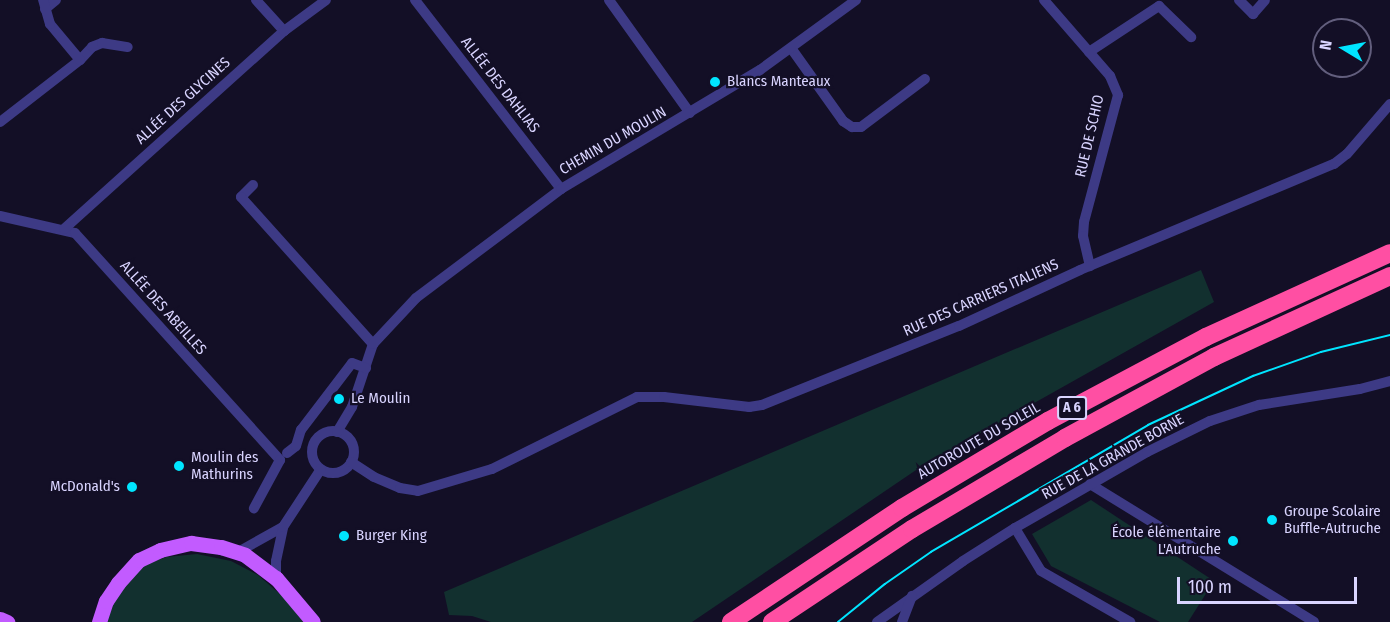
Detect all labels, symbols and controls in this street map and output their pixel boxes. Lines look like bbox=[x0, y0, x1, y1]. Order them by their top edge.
north arrow bbox=[1312, 18, 1372, 78]
street label: ALLÉE DES DAHLIAS bbox=[457, 33, 543, 137]
text: N bbox=[1316, 39, 1336, 52]
street label: ALLÉE DES GLYCINES bbox=[132, 54, 234, 148]
place label: Blancs Manteaux bbox=[727, 73, 830, 91]
marker: Blancs Manteaux bbox=[708, 75, 722, 89]
street label: RUE DE SCHIO bbox=[1072, 93, 1108, 179]
street label: CHEMIN DU MOULIN bbox=[556, 103, 670, 179]
street label: RUE DES CARRIERS ITALIENS bbox=[901, 256, 1061, 340]
street label: ALLÉE DES ABEILLES bbox=[116, 257, 210, 359]
place label: Le Moulin bbox=[351, 390, 410, 408]
marker: Le Moulin bbox=[332, 392, 346, 406]
road number: A 6 bbox=[1057, 397, 1087, 419]
street label: AUTOROUTE DU SOLEIL bbox=[915, 399, 1043, 483]
street label: RUE DE LA GRANDE BORNE bbox=[1039, 410, 1187, 504]
place label: Moulin des Mathurins bbox=[191, 448, 258, 483]
marker: Moulin des Mathurins bbox=[172, 459, 186, 473]
place label: McDonald's bbox=[50, 478, 120, 496]
marker: McDonald's bbox=[125, 480, 139, 494]
place label: Groupe Scolaire Buffle-Autruche bbox=[1284, 502, 1381, 537]
marker: Groupe Scolaire Buffle-Autruche bbox=[1265, 513, 1279, 527]
place label: École élémentaire L'Autruche bbox=[1112, 523, 1221, 558]
place label: Burger King bbox=[356, 527, 427, 545]
marker: Burger King bbox=[337, 529, 351, 543]
marker: École élémentaire L'Autruche bbox=[1226, 534, 1240, 548]
scale bar bbox=[1180, 565, 1360, 603]
text: 100 m bbox=[1188, 576, 1232, 598]

